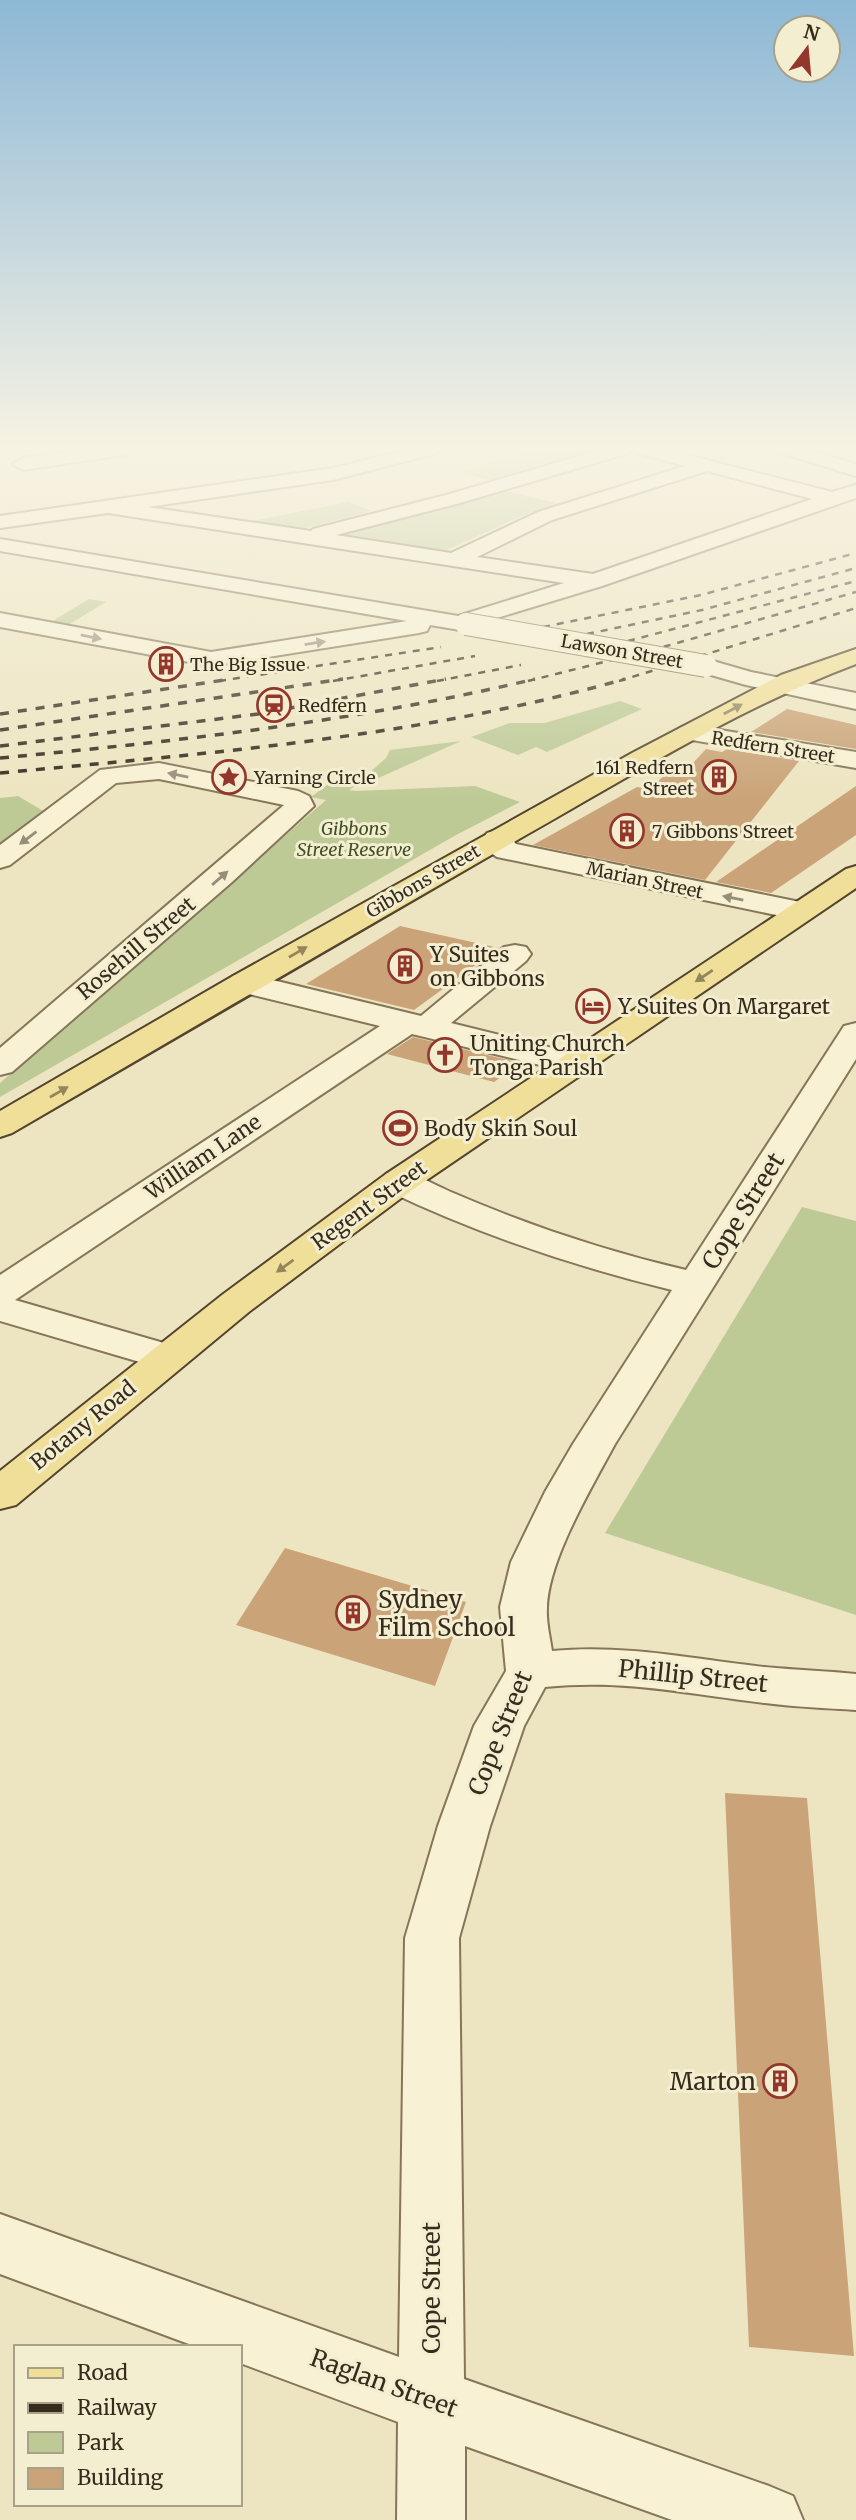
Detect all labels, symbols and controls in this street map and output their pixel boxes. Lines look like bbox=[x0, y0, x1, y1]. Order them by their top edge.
north arrow bbox=[772, 14, 842, 84]
text: N bbox=[801, 19, 822, 46]
street label: Lawson Street bbox=[559, 629, 685, 673]
one-way arrow bbox=[80, 632, 102, 643]
one-way arrow bbox=[305, 637, 327, 648]
building icon: The Big Issue bbox=[147, 645, 185, 683]
place label: The Big Issue bbox=[190, 653, 305, 676]
station icon: Redfern bbox=[255, 686, 293, 724]
place label: Redfern bbox=[298, 694, 367, 717]
one-way arrow bbox=[724, 703, 743, 715]
street label: Redfern Street bbox=[710, 726, 836, 768]
place label: 161 Redfern Street bbox=[595, 756, 694, 800]
place icon: Yarning Circle bbox=[210, 758, 248, 796]
building icon: 161 Redfern Street bbox=[700, 758, 738, 796]
place label: Yarning Circle bbox=[253, 766, 376, 789]
one-way arrow bbox=[167, 769, 189, 780]
building icon: 7 Gibbons Street bbox=[608, 812, 646, 850]
park label: Gibbons Street Reserve bbox=[297, 817, 411, 861]
place label: 7 Gibbons Street bbox=[652, 820, 794, 843]
one-way arrow bbox=[18, 831, 37, 845]
street label: Gibbons Street bbox=[362, 839, 484, 923]
street label: Marian Street bbox=[585, 856, 705, 904]
one-way arrow bbox=[211, 870, 229, 886]
street label: Rosehill Street bbox=[71, 891, 201, 1005]
one-way arrow bbox=[722, 892, 744, 903]
place label: Y Suites on Gibbons bbox=[429, 941, 545, 992]
one-way arrow bbox=[288, 946, 307, 958]
building icon: Y Suites on Gibbons bbox=[386, 947, 424, 985]
one-way arrow bbox=[695, 969, 713, 983]
hotel icon: Y Suites On Margaret bbox=[574, 987, 612, 1025]
place label: Y Suites On Margaret bbox=[617, 993, 830, 1020]
place label: Uniting Church Tonga Parish bbox=[470, 1030, 625, 1081]
church icon: Uniting Church Tonga Parish bbox=[426, 1036, 464, 1074]
one-way arrow bbox=[49, 1085, 68, 1098]
street label: William Lane bbox=[139, 1108, 266, 1206]
sports icon: Body Skin Soul bbox=[381, 1109, 419, 1147]
place label: Body Skin Soul bbox=[424, 1115, 578, 1142]
street label: Cope Street bbox=[695, 1146, 791, 1275]
street label: Regent Street bbox=[306, 1154, 432, 1256]
one-way arrow bbox=[276, 1259, 295, 1273]
street label: Botany Road bbox=[25, 1374, 141, 1476]
place label: Sydney Film School bbox=[378, 1584, 515, 1643]
building icon: Sydney Film School bbox=[334, 1594, 372, 1632]
street label: Phillip Street bbox=[617, 1653, 770, 1699]
street label: Cope Street bbox=[461, 1666, 539, 1800]
building icon: Marton bbox=[761, 2062, 799, 2100]
place label: Marton bbox=[670, 2066, 756, 2097]
street label: Cope Street bbox=[416, 2222, 447, 2354]
street label: Raglan Street bbox=[306, 2342, 462, 2424]
legend bbox=[14, 2345, 242, 2506]
text: Road bbox=[77, 2359, 128, 2386]
text: Railway bbox=[77, 2394, 158, 2421]
text: Park bbox=[77, 2429, 124, 2456]
text: Building bbox=[77, 2464, 164, 2491]

